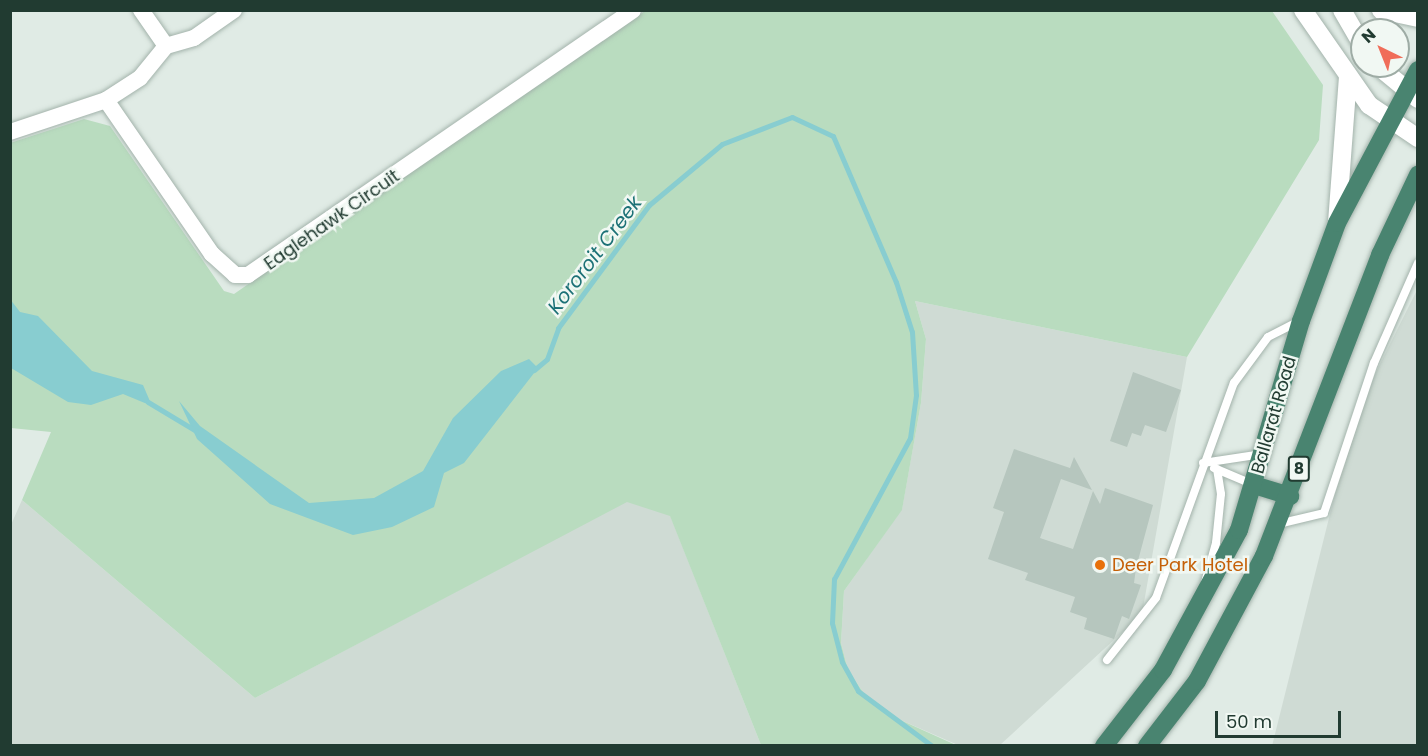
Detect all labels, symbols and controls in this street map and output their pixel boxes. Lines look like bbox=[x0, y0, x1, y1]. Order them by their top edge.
north arrow bbox=[1350, 18, 1410, 78]
text: N bbox=[1356, 23, 1381, 48]
street label: Eaglehawk Circuit bbox=[260, 165, 404, 275]
water label: Kororoit Creek bbox=[543, 191, 647, 319]
street label: Ballarat Road bbox=[1247, 354, 1301, 476]
road number: 8 bbox=[1287, 456, 1311, 482]
place label: Deer Park Hotel bbox=[1112, 554, 1248, 576]
marker: Deer Park Hotel bbox=[1093, 558, 1107, 572]
scale bar bbox=[1218, 699, 1344, 737]
text: 50 m bbox=[1226, 709, 1272, 734]

